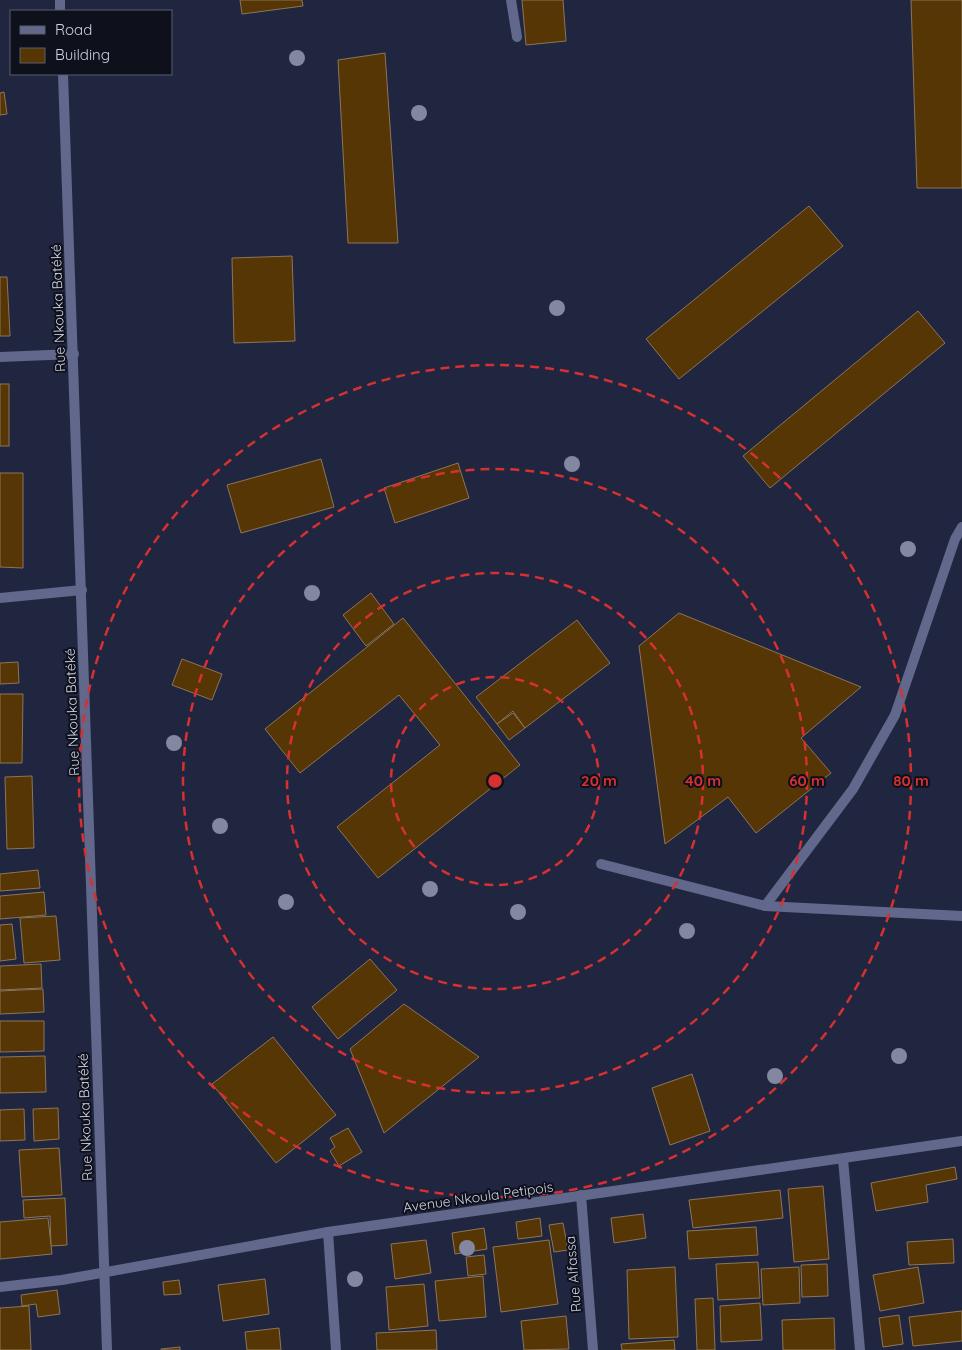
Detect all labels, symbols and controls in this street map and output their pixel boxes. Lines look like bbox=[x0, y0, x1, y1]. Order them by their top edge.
legend bbox=[10, 10, 172, 75]
text: Road bbox=[55, 20, 92, 39]
text: Building bbox=[55, 45, 110, 64]
street label: Rue Nkouka Batéké bbox=[47, 244, 69, 372]
street label: Rue Nkouka Batéké bbox=[61, 648, 83, 776]
text: 20 m bbox=[581, 771, 617, 790]
text: 40 m bbox=[685, 771, 721, 790]
text: 60 m bbox=[789, 771, 825, 790]
text: 80 m bbox=[893, 771, 929, 790]
centre of rings bbox=[486, 772, 504, 790]
street label: Rue Nkouka Batéké bbox=[74, 1053, 96, 1181]
street label: Avenue Nkoula Petipois bbox=[402, 1178, 554, 1216]
street label: Rue Alfassa bbox=[561, 1235, 585, 1313]

